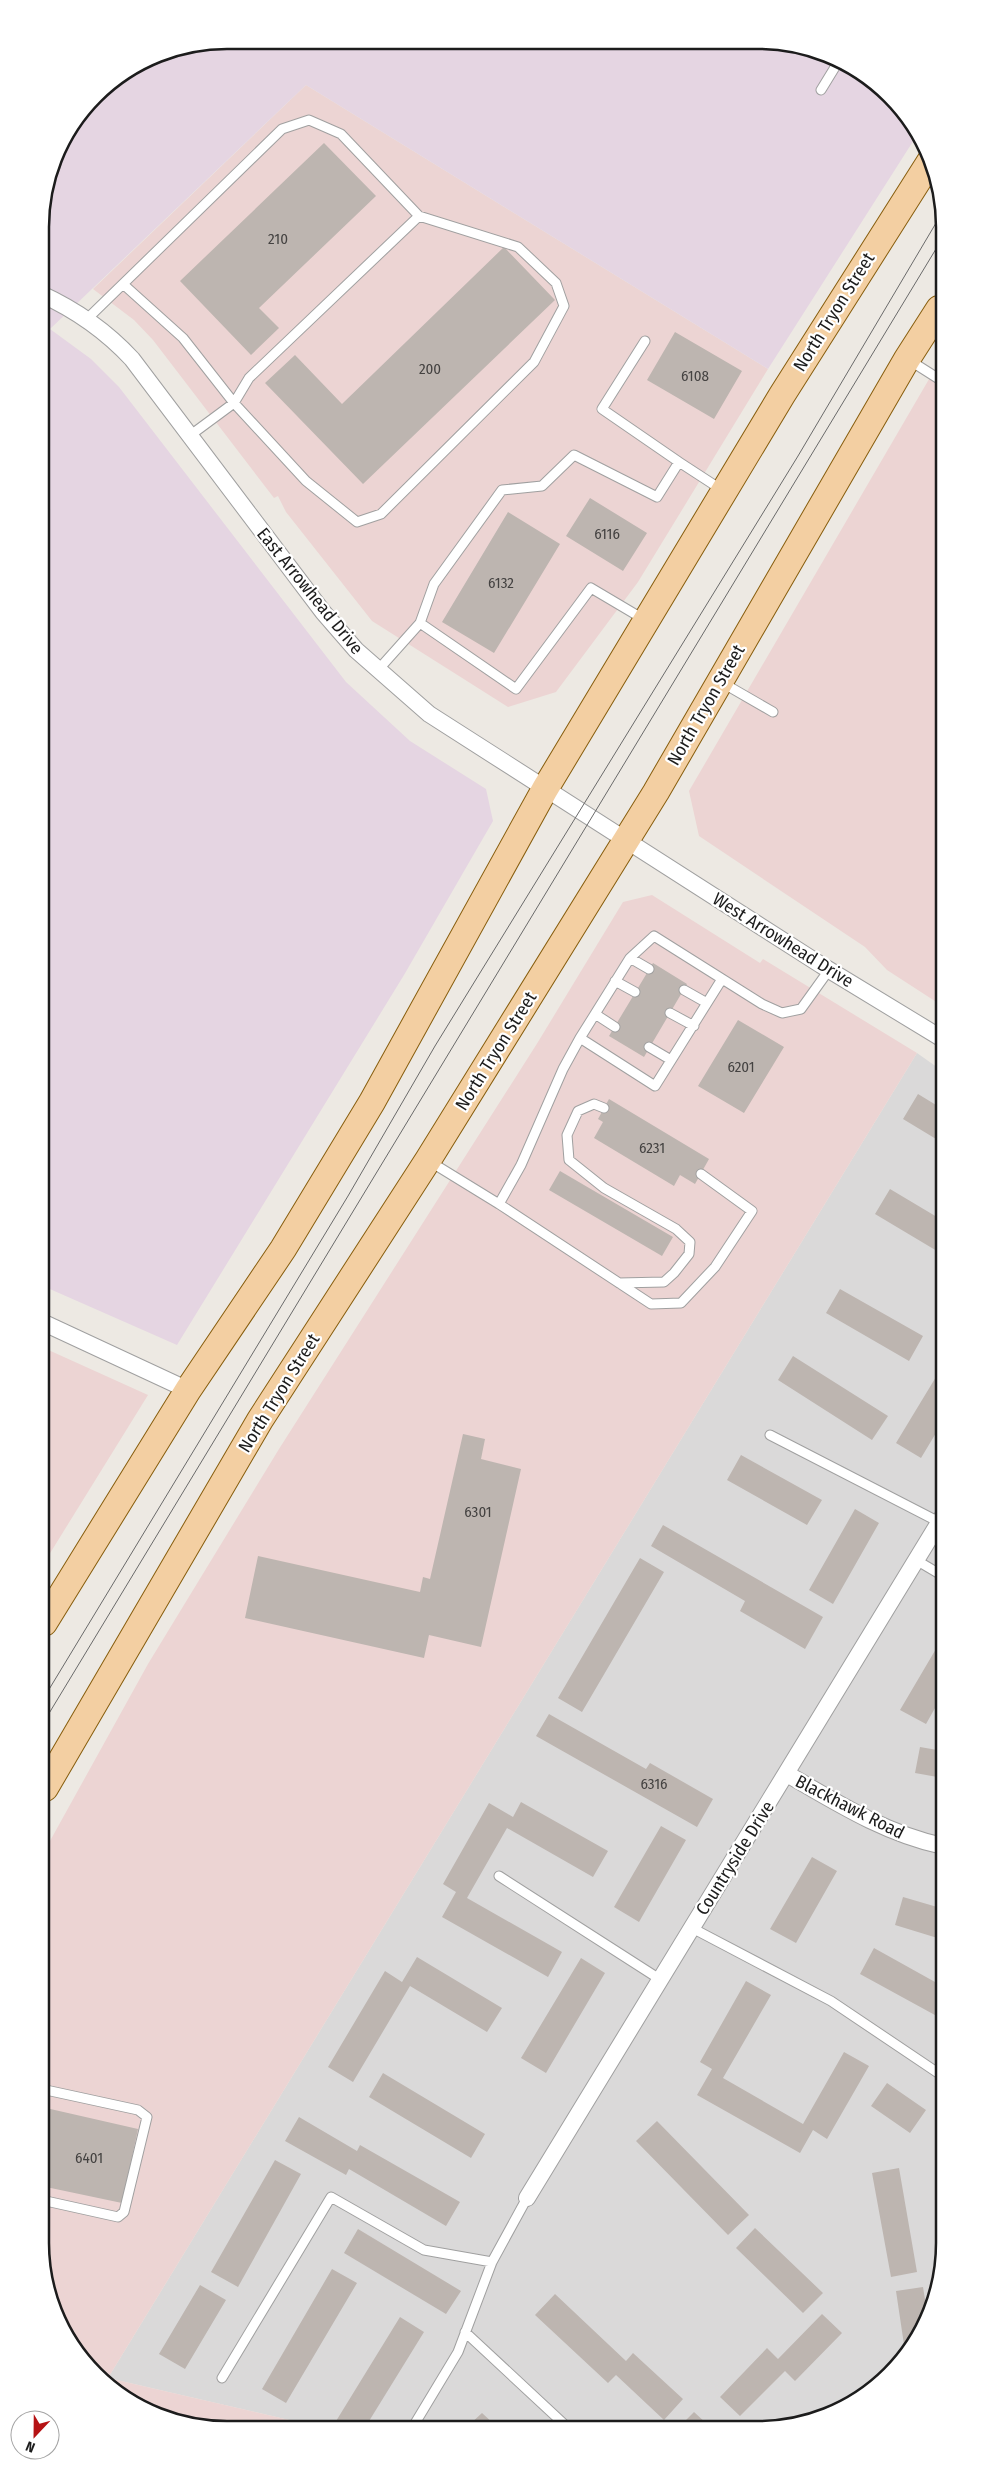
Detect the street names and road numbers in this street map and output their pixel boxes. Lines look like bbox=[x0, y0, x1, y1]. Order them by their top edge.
street label: North Tryon Street bbox=[789, 249, 879, 375]
street label: East Arrowhead Drive bbox=[252, 523, 368, 659]
street label: North Tryon Street bbox=[663, 641, 750, 769]
street label: West Arrowhead Drive bbox=[709, 888, 858, 992]
street label: North Tryon Street bbox=[451, 988, 541, 1114]
street label: North Tryon Street bbox=[234, 1330, 324, 1456]
street label: Blackhawk Road bbox=[792, 1770, 908, 1844]
street label: Countryside Drive bbox=[691, 1797, 779, 1919]

